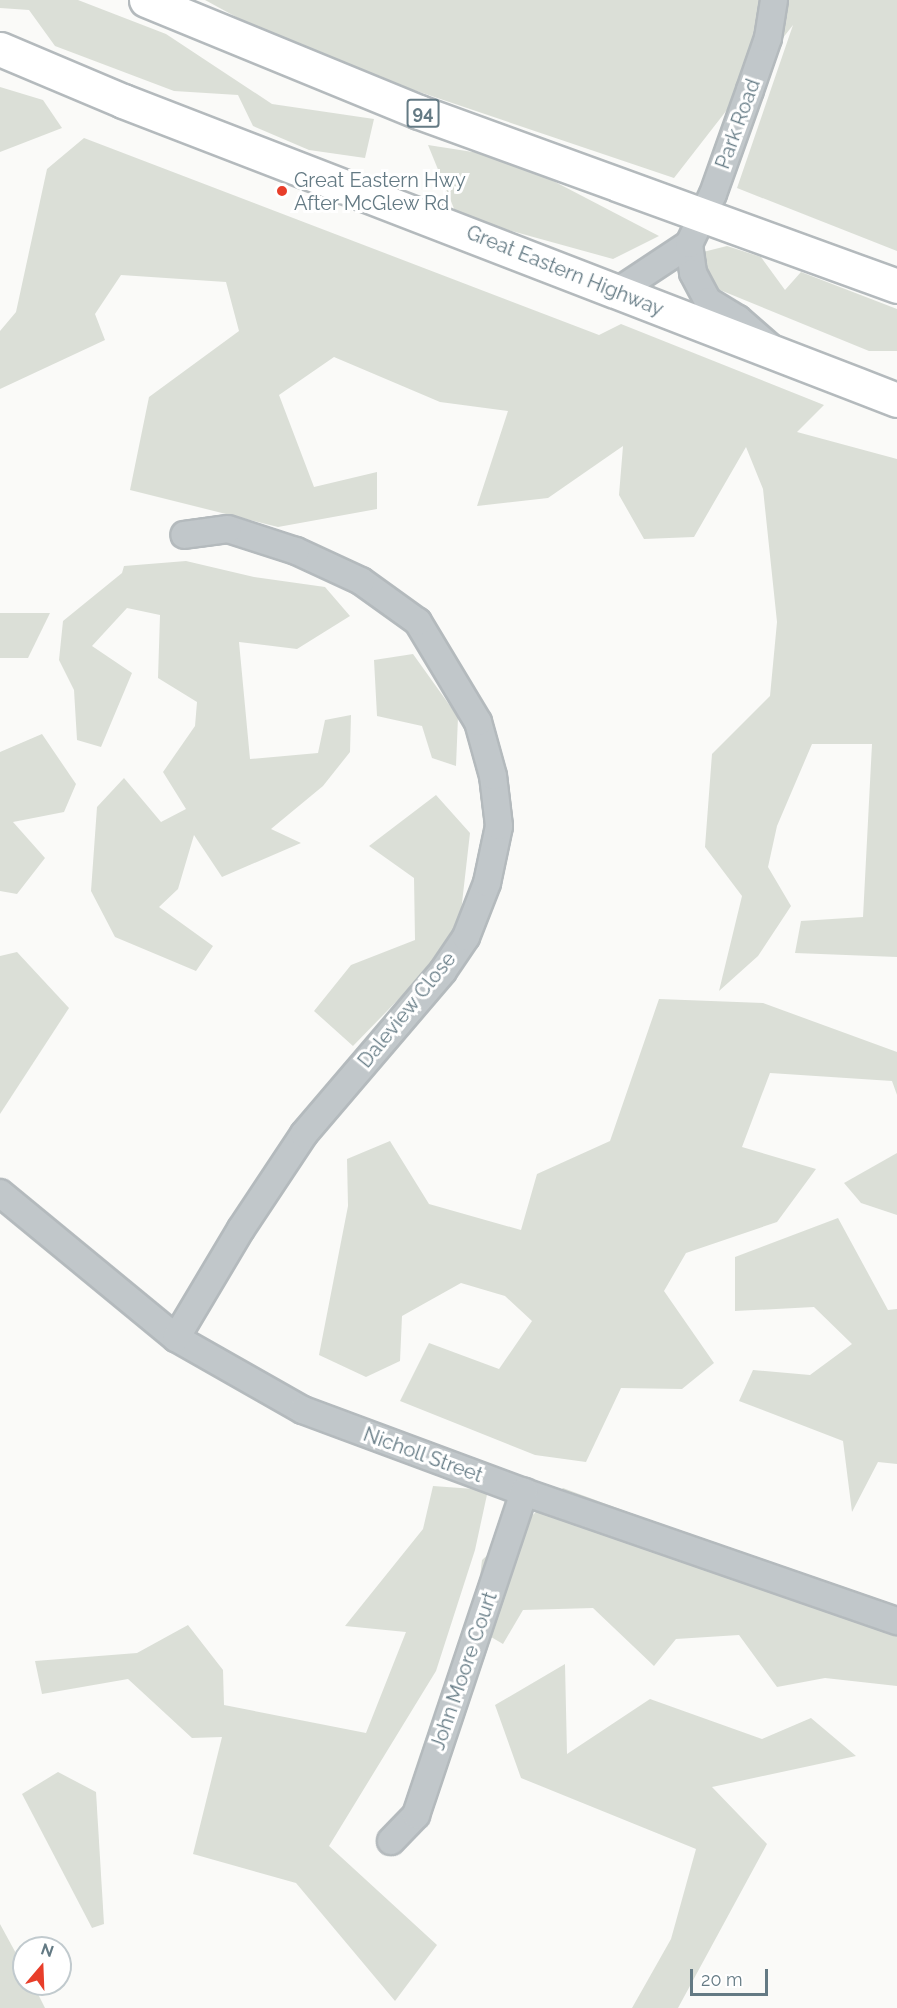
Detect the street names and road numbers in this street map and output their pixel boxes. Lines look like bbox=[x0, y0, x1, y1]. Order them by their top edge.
street label: Park Road bbox=[711, 76, 765, 172]
road number: 94 bbox=[406, 98, 440, 128]
street label: Great Eastern Highway bbox=[463, 220, 667, 322]
street label: Daleview Close bbox=[353, 947, 461, 1073]
street label: Nicholl Street bbox=[360, 1422, 486, 1488]
street label: John Moore Court bbox=[426, 1589, 502, 1753]

